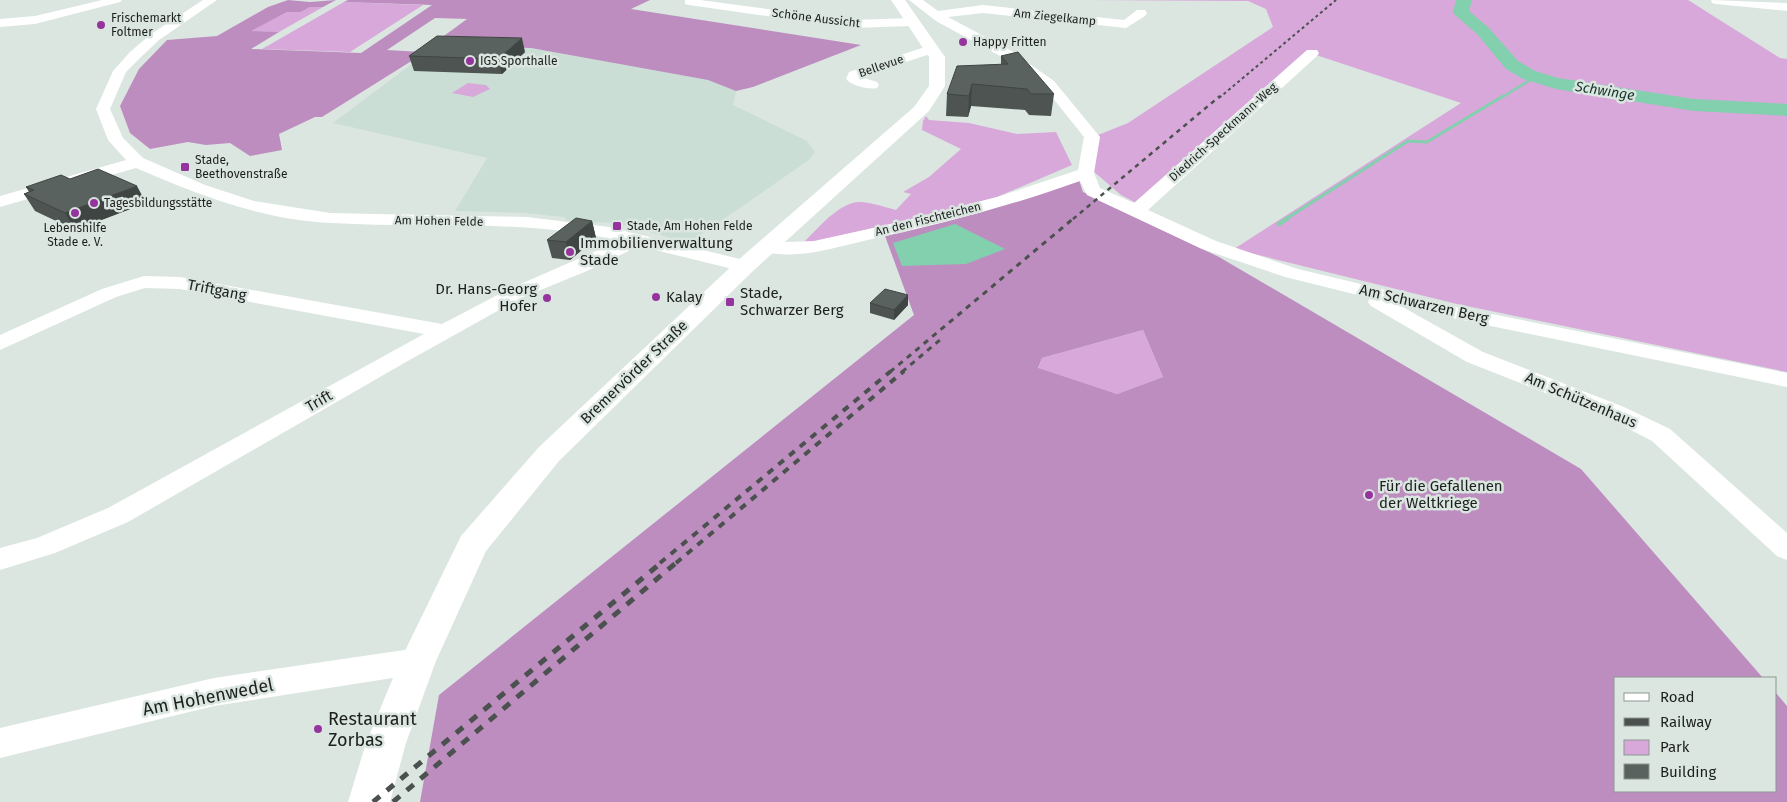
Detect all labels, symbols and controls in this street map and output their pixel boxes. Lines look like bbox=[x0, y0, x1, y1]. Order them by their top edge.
street label: Schöne Aussicht bbox=[771, 6, 861, 30]
street label: Am Ziegelkamp bbox=[1013, 6, 1097, 28]
place label: Frischemarkt Foltmer bbox=[111, 11, 182, 39]
marker: Frischemarkt Foltmer bbox=[95, 19, 107, 31]
place label: Happy Fritten bbox=[973, 35, 1047, 49]
marker: Happy Fritten bbox=[957, 36, 969, 48]
street label: Bellevue bbox=[857, 52, 905, 80]
place label: IGS Sporthalle bbox=[480, 54, 557, 68]
marker: IGS Sporthalle bbox=[464, 55, 476, 67]
water label: Schwinge bbox=[1573, 78, 1636, 104]
street label: Diedrich-Speckmann-Weg bbox=[1166, 79, 1280, 184]
place label: Stade, Beethovenstraße bbox=[195, 153, 287, 181]
marker: Stade, Beethovenstraße bbox=[179, 161, 191, 173]
place label: Tagesbildungsstätte bbox=[104, 196, 212, 210]
marker: Tagesbildungsstätte bbox=[88, 197, 100, 209]
street label: An den Fischteichen bbox=[874, 199, 982, 239]
marker: Lebenshilfe Stade e. V. bbox=[69, 207, 81, 219]
street label: Am Hohen Felde bbox=[395, 213, 483, 229]
place label: Stade, Am Hohen Felde bbox=[627, 219, 752, 233]
marker: Stade, Am Hohen Felde bbox=[611, 220, 623, 232]
place label: Lebenshilfe Stade e. V. bbox=[44, 221, 106, 249]
place label: Immobilienverwaltung Stade bbox=[580, 234, 733, 269]
marker: Immobilienverwaltung Stade bbox=[564, 246, 576, 258]
street label: Triftgang bbox=[186, 275, 248, 305]
place label: Dr. Hans-Georg Hofer bbox=[435, 280, 537, 315]
street label: Am Schwarzen Berg bbox=[1358, 280, 1491, 328]
place label: Stade, Schwarzer Berg bbox=[740, 284, 844, 319]
place label: Kalay bbox=[666, 288, 703, 306]
marker: Kalay bbox=[650, 291, 662, 303]
marker: Dr. Hans-Georg Hofer bbox=[541, 292, 553, 304]
marker: Stade, Schwarzer Berg bbox=[724, 296, 736, 308]
street label: Bremervörder Straße bbox=[577, 316, 691, 428]
street label: Am Schützenhaus bbox=[1522, 368, 1640, 432]
street label: Trift bbox=[302, 386, 336, 416]
place label: Für die Gefallenen der Weltkriege bbox=[1379, 477, 1503, 512]
marker: Für die Gefallenen der Weltkriege bbox=[1363, 489, 1375, 501]
street label: Am Hohenwedel bbox=[141, 674, 275, 720]
legend bbox=[1614, 677, 1777, 792]
text: Road bbox=[1660, 688, 1695, 706]
place label: Restaurant Zorbas bbox=[328, 708, 417, 751]
text: Railway bbox=[1660, 713, 1712, 731]
marker: Restaurant Zorbas bbox=[312, 723, 324, 735]
text: Park bbox=[1660, 738, 1690, 756]
text: Building bbox=[1660, 763, 1716, 781]

